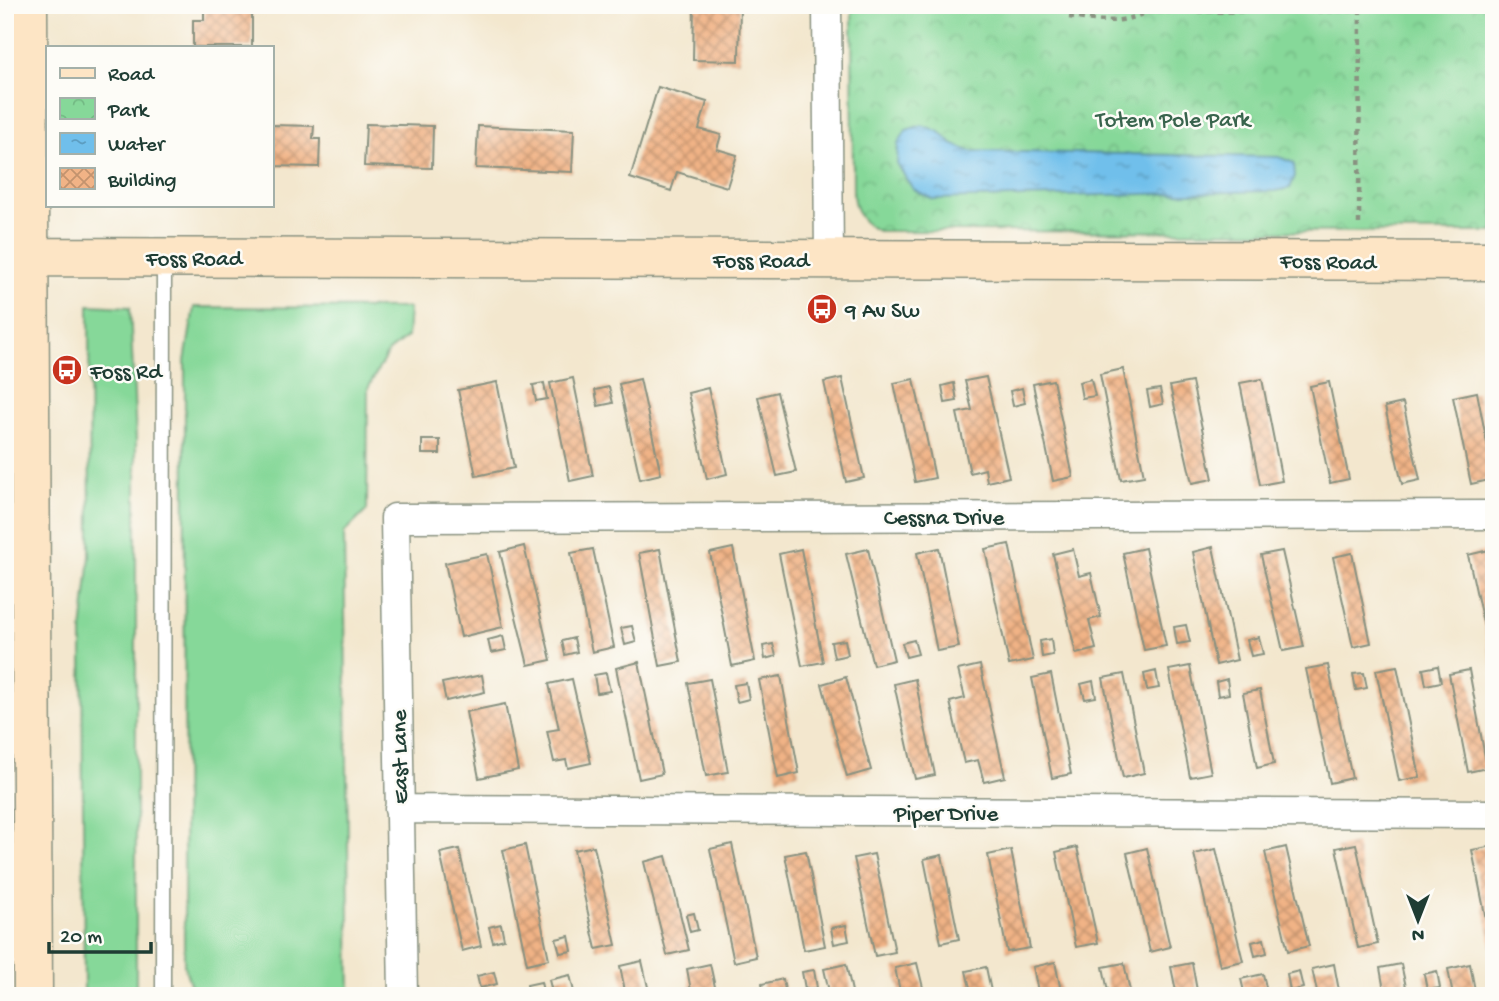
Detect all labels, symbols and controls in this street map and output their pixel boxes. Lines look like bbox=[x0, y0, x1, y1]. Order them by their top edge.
legend bbox=[46, 46, 273, 206]
text: Road bbox=[108, 64, 156, 89]
text: Park bbox=[107, 100, 151, 125]
park label: Totem Pole Park bbox=[1094, 108, 1253, 135]
text: Water bbox=[108, 134, 166, 159]
text: Building bbox=[107, 170, 177, 195]
street label: Foss Road bbox=[145, 247, 244, 274]
street label: Foss Road bbox=[712, 249, 811, 276]
street label: Foss Road bbox=[1279, 249, 1378, 278]
bus stop icon: 9 Av Sw bbox=[805, 292, 839, 326]
place label: 9 Av Sw bbox=[844, 299, 920, 326]
bus stop icon: Foss Rd bbox=[50, 353, 84, 387]
place label: Foss Rd bbox=[89, 360, 163, 387]
street label: Cessna Drive bbox=[884, 506, 1005, 533]
street label: East Lane bbox=[387, 708, 416, 804]
street label: Piper Drive bbox=[893, 802, 999, 829]
north arrow bbox=[1384, 886, 1454, 956]
scale bar bbox=[49, 910, 150, 954]
text: N bbox=[1412, 922, 1424, 945]
text: 20 m bbox=[60, 926, 102, 951]

